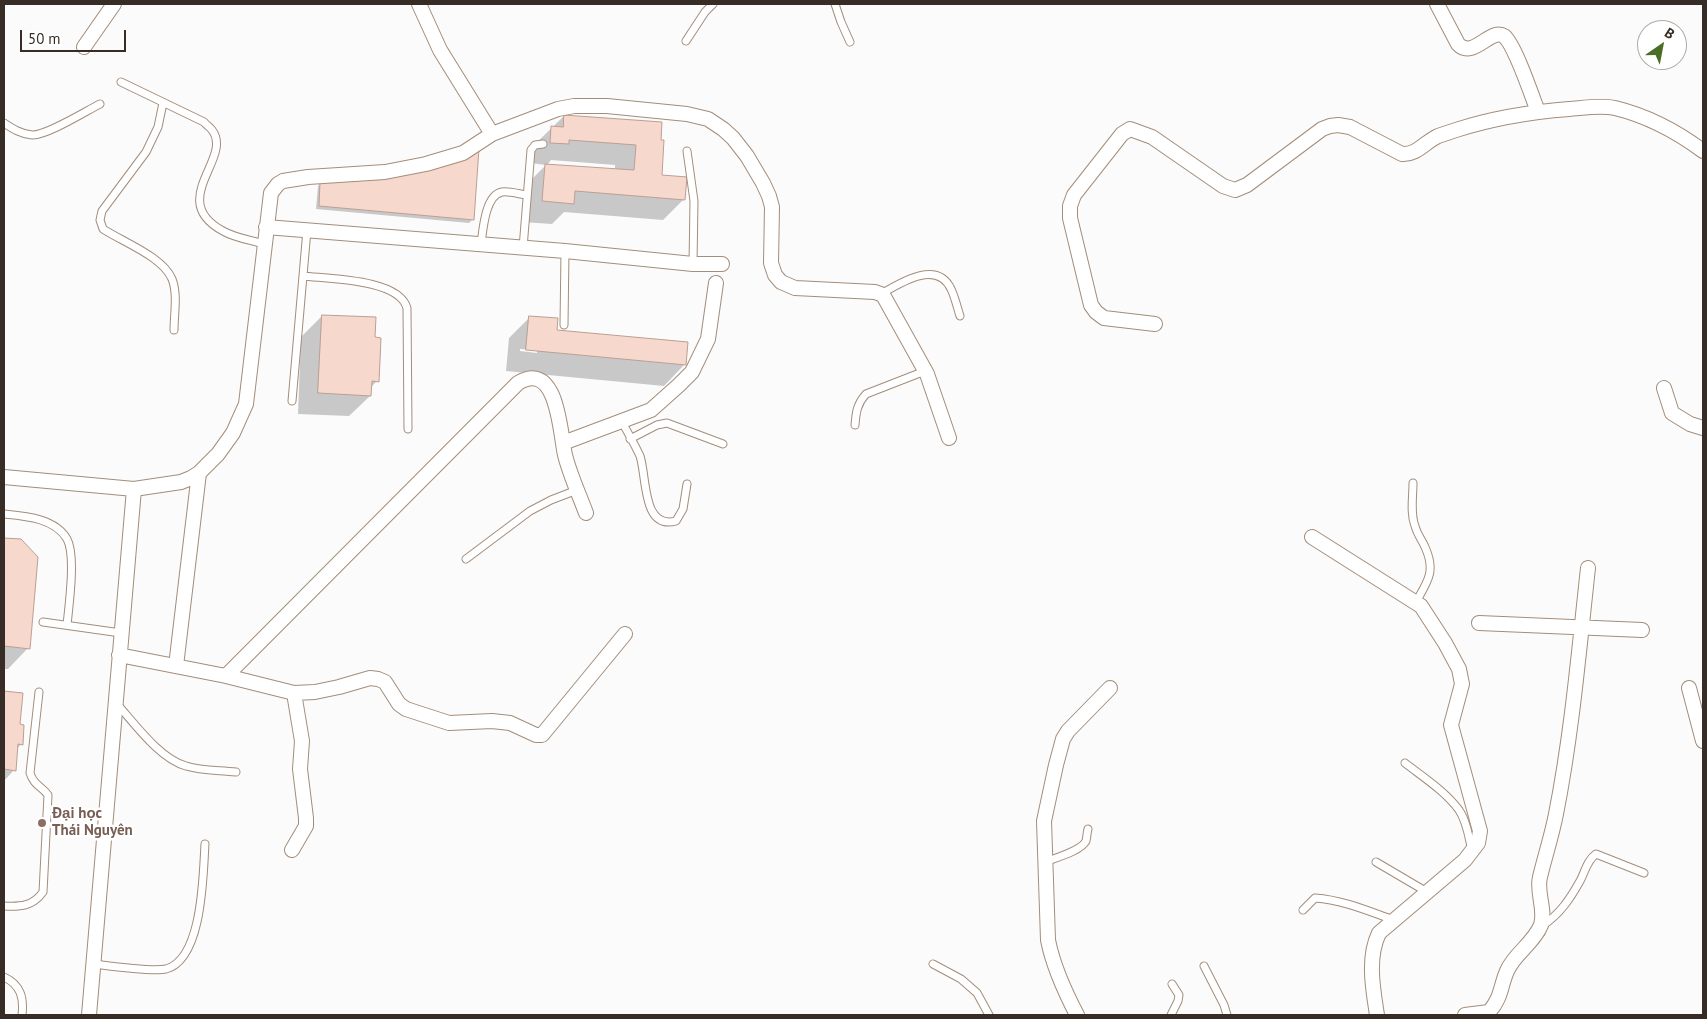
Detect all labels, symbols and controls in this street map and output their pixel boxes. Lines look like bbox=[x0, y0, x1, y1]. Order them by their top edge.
scale bar bbox=[22, 20, 129, 52]
north arrow bbox=[1637, 20, 1687, 70]
text: B bbox=[1661, 23, 1678, 43]
text: 50 m bbox=[28, 29, 61, 48]
place label: Đại học Thái Nguyên bbox=[52, 805, 133, 840]
marker: Đại học Thái Nguyên bbox=[36, 817, 48, 829]

